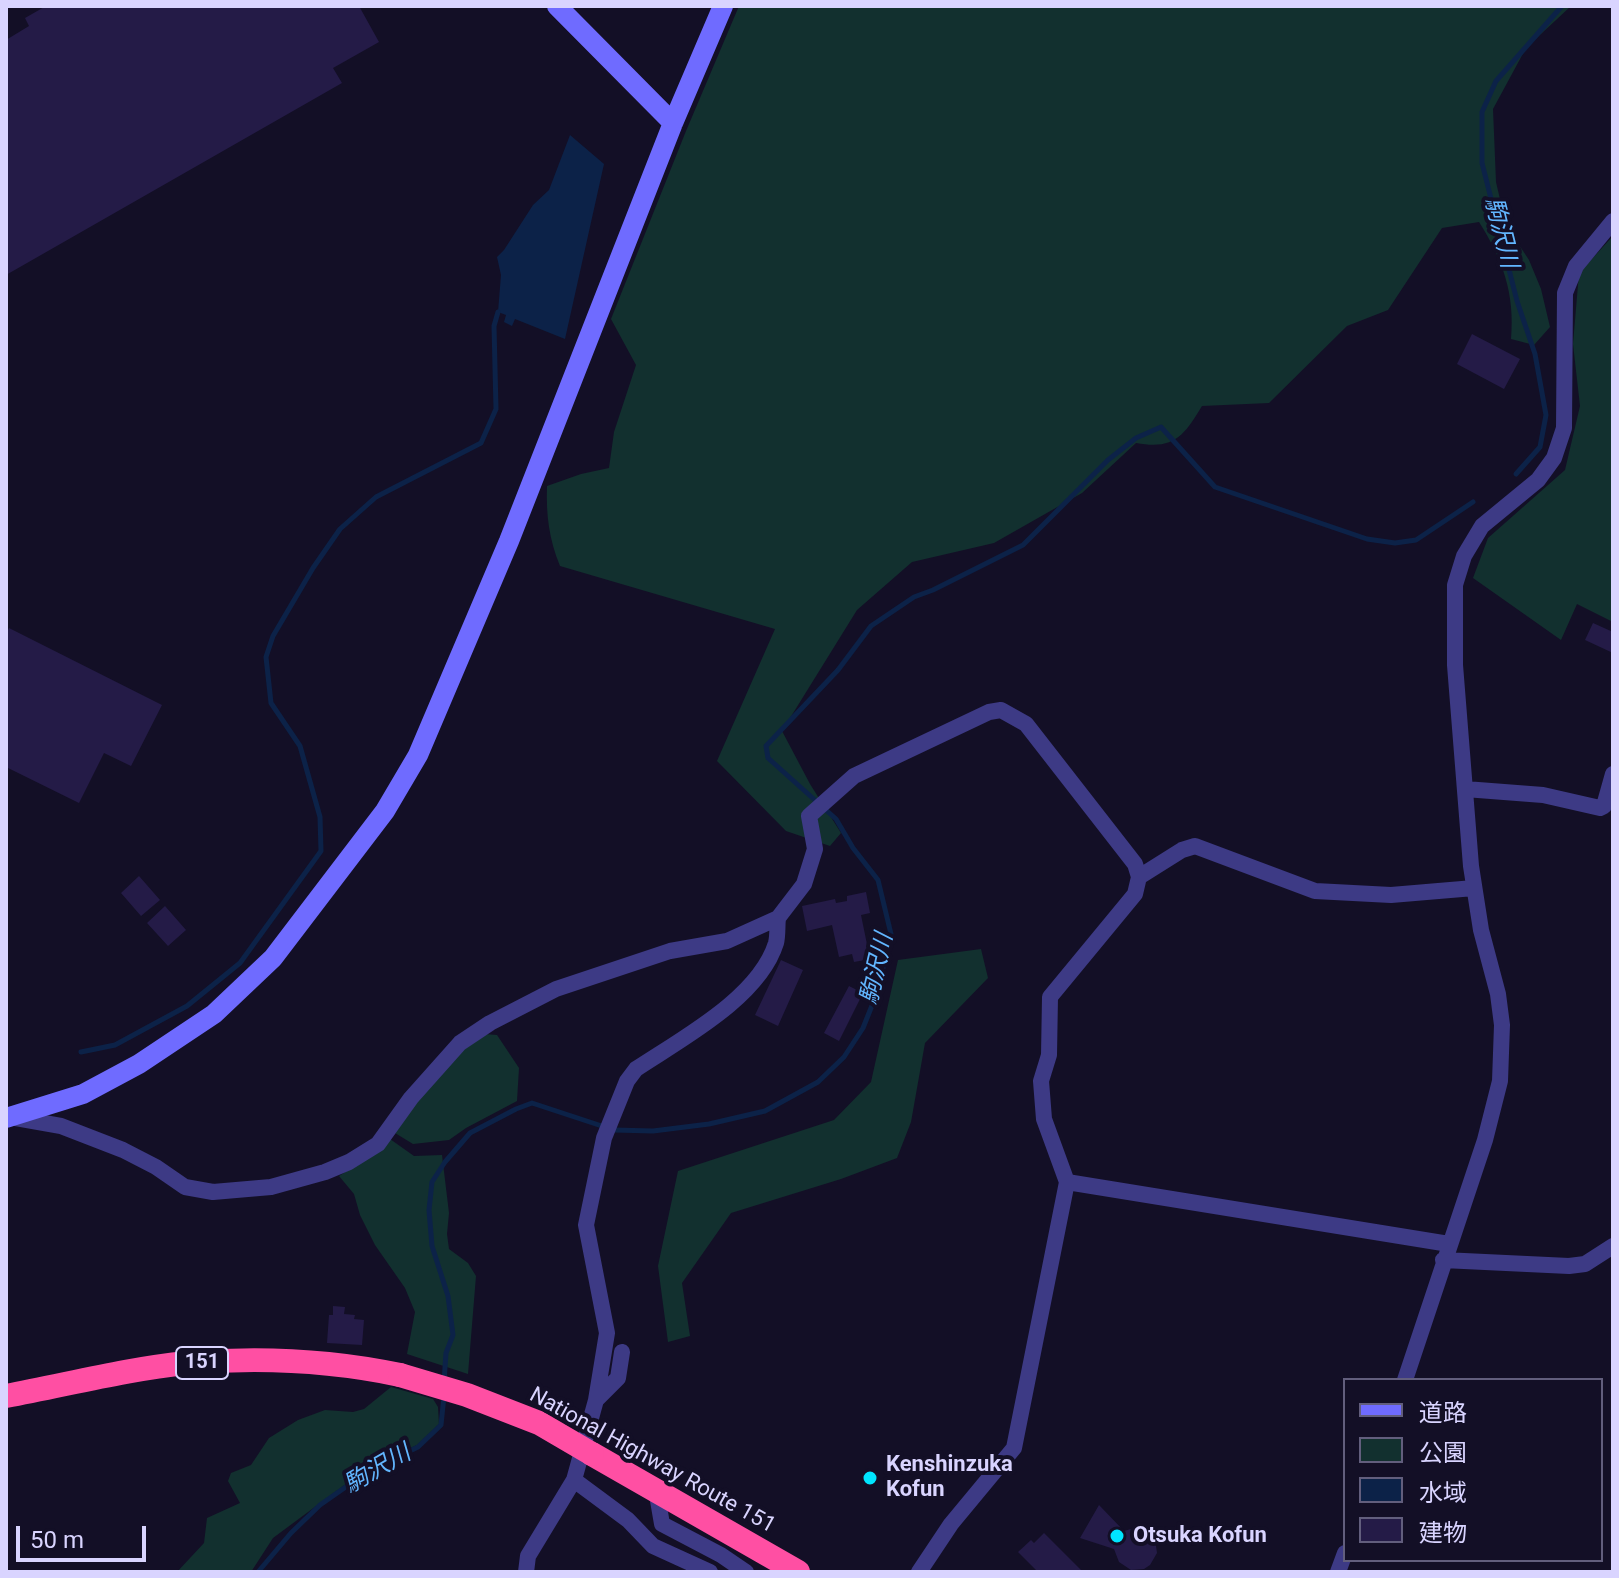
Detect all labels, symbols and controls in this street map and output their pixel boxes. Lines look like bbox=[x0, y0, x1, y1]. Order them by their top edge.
water label: 駒沢川 bbox=[1477, 195, 1523, 271]
water label: 駒沢川 bbox=[856, 931, 900, 1007]
road number: 151 bbox=[176, 1347, 228, 1379]
legend bbox=[1343, 1378, 1603, 1562]
street label: National Highway Route 151 bbox=[524, 1382, 780, 1540]
text: 道路 bbox=[1419, 1399, 1467, 1427]
text: 公園 bbox=[1419, 1439, 1467, 1467]
water label: 駒沢川 bbox=[340, 1440, 416, 1500]
place label: Kenshinzuka Kofun bbox=[886, 1452, 1013, 1504]
marker: Kenshinzuka Kofun bbox=[861, 1469, 879, 1487]
text: 水域 bbox=[1419, 1479, 1467, 1507]
scale bar bbox=[20, 1510, 150, 1560]
text: 建物 bbox=[1419, 1519, 1467, 1547]
place label: Otsuka Kofun bbox=[1133, 1523, 1267, 1549]
text: 50 m bbox=[30, 1526, 84, 1554]
marker: Otsuka Kofun bbox=[1108, 1527, 1126, 1545]

